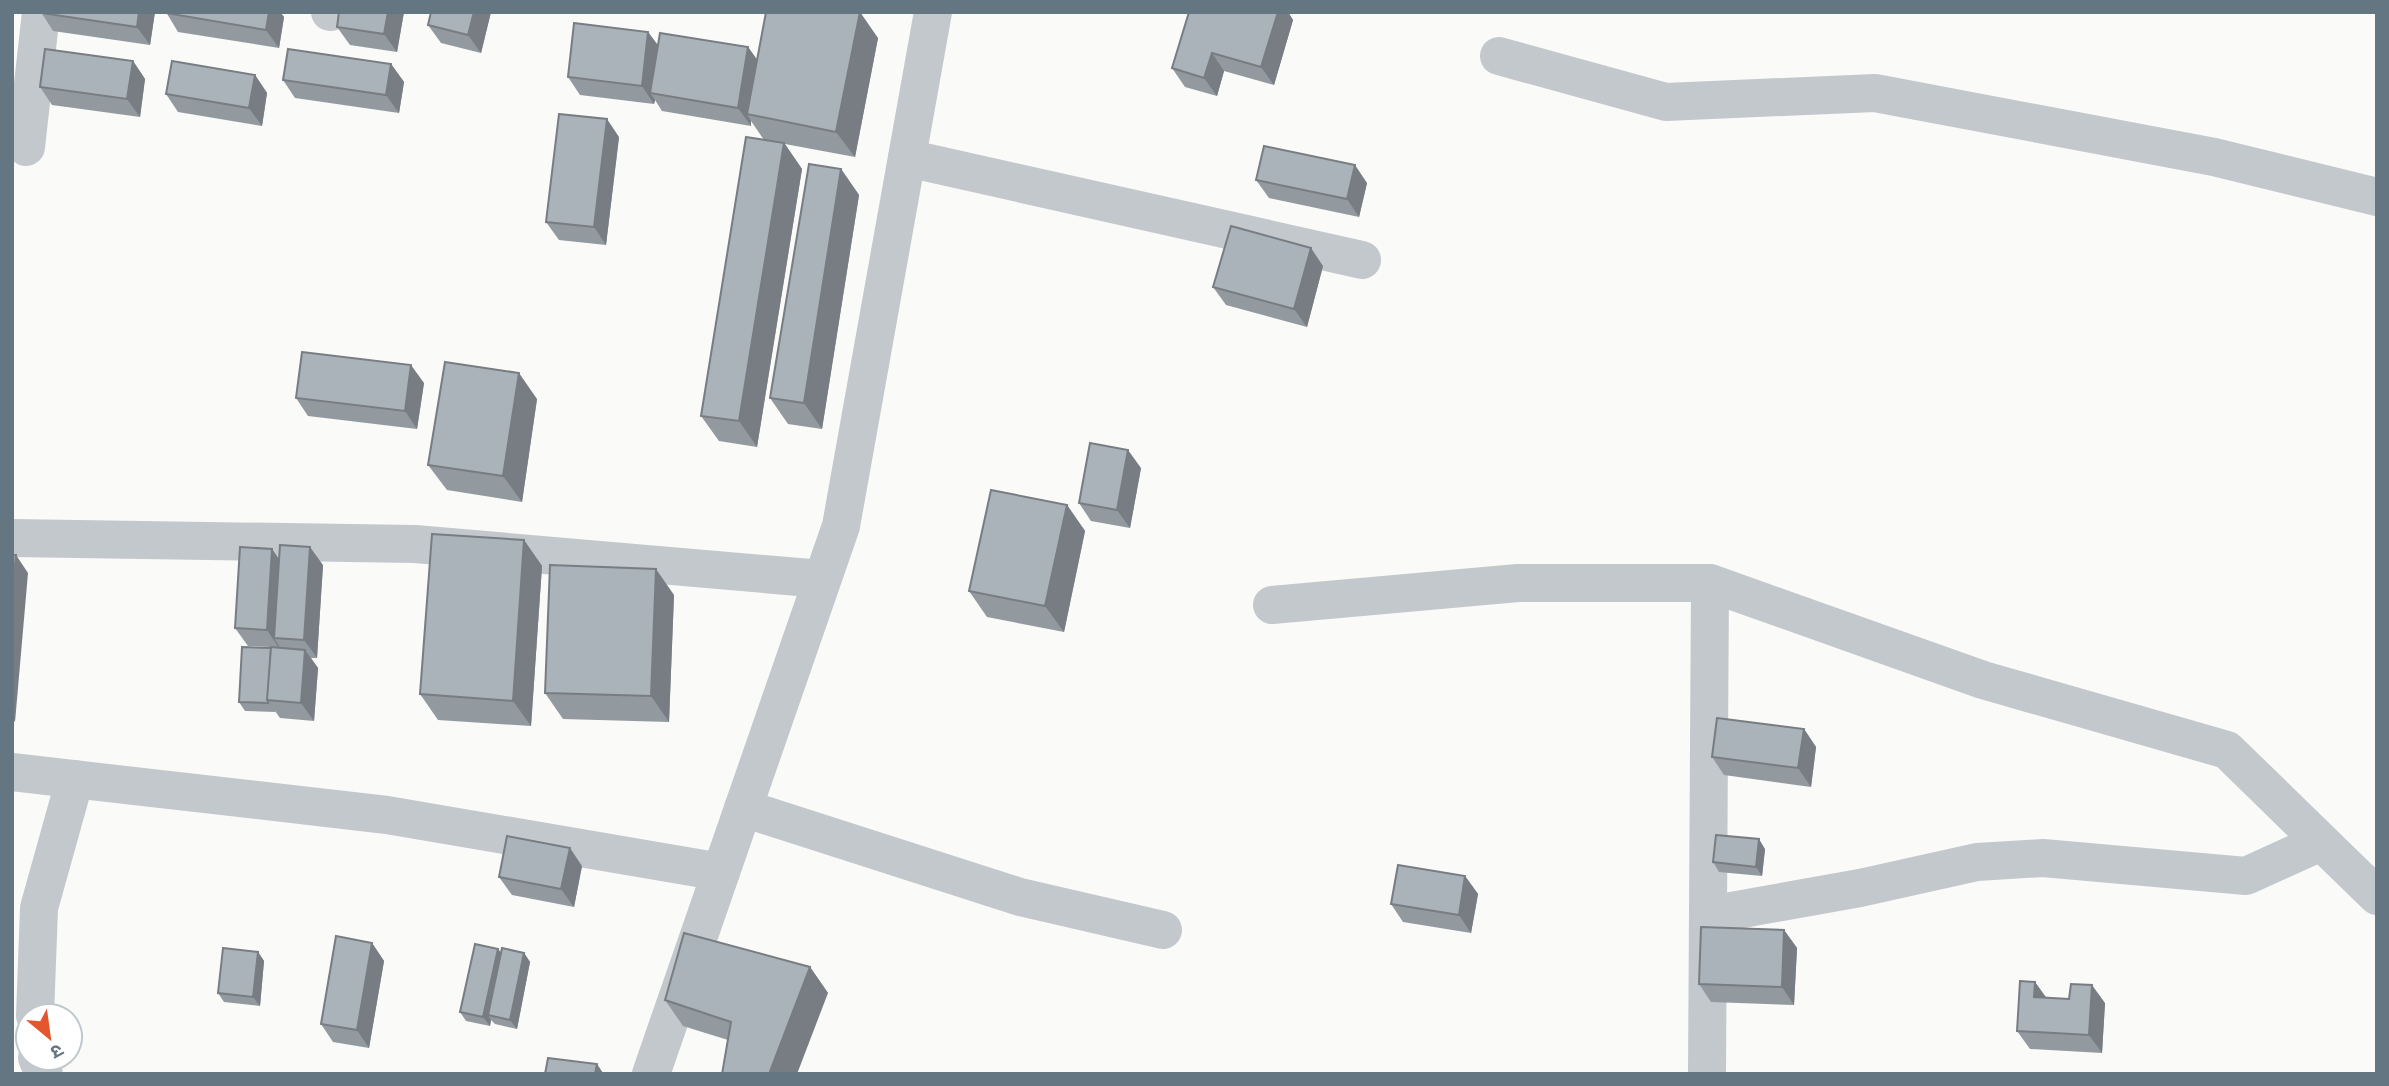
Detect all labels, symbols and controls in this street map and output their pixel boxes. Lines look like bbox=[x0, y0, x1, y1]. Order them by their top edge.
north arrow bbox=[14, 1002, 84, 1072]
text: उ bbox=[45, 1037, 68, 1066]

